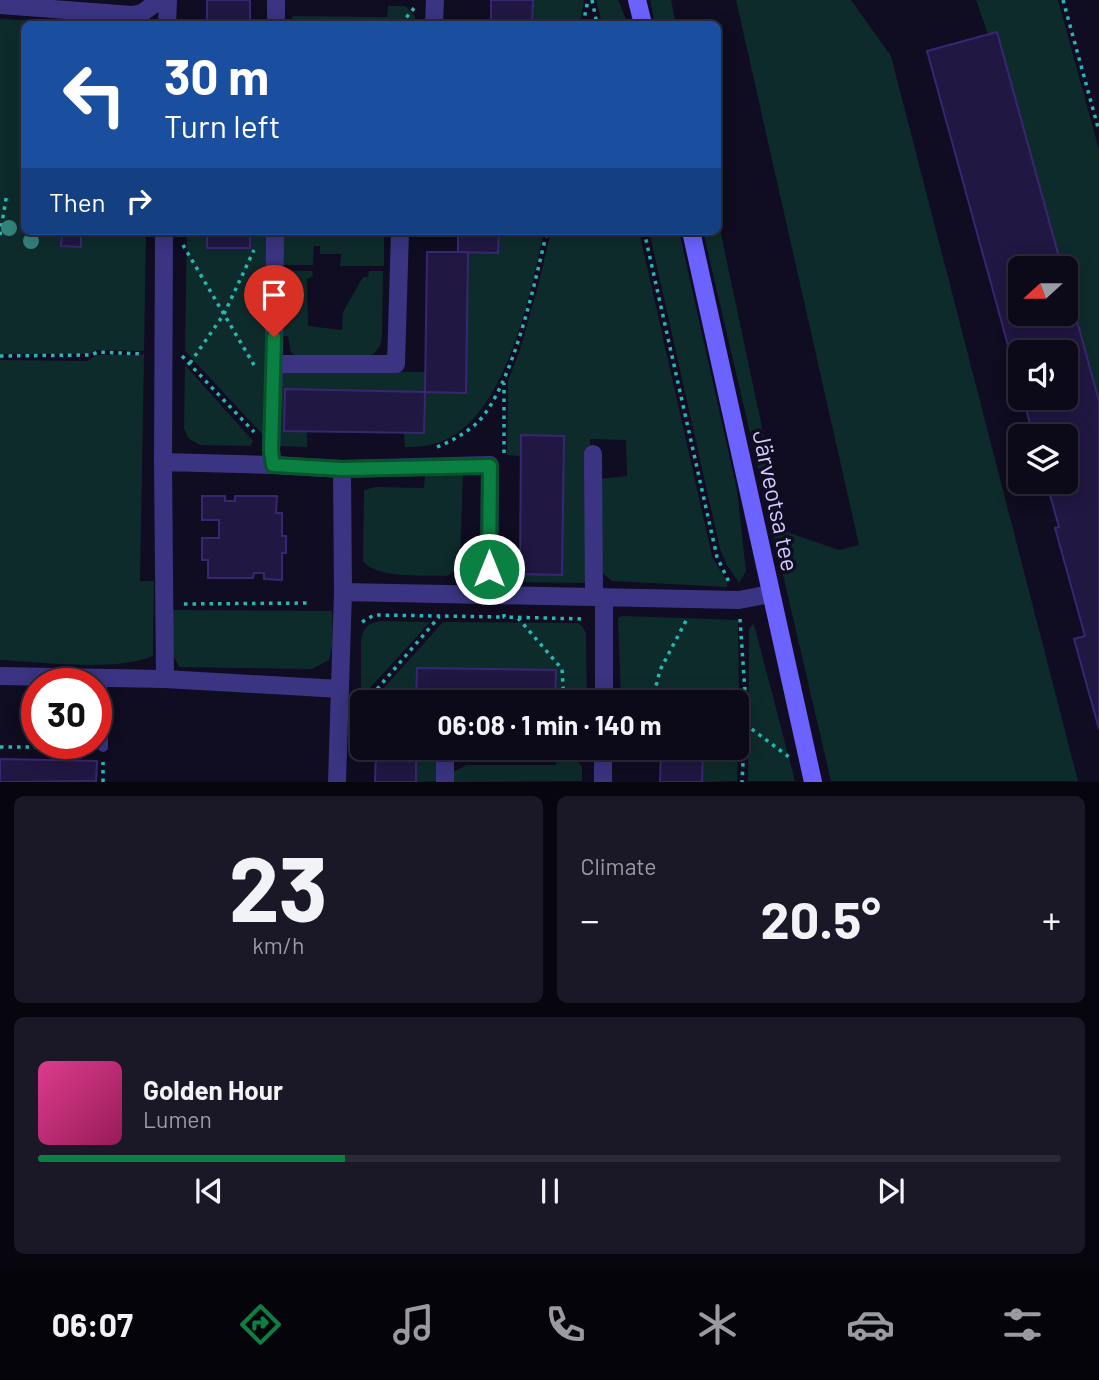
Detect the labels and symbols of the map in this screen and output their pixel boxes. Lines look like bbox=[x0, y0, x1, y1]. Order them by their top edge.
north arrow bbox=[1008, 256, 1078, 326]
pin bbox=[244, 265, 304, 337]
street label: Järveotsa tee bbox=[747, 427, 806, 574]
position arrow bbox=[452, 532, 526, 606]
speed limit sign: 30 bbox=[21, 668, 112, 759]

